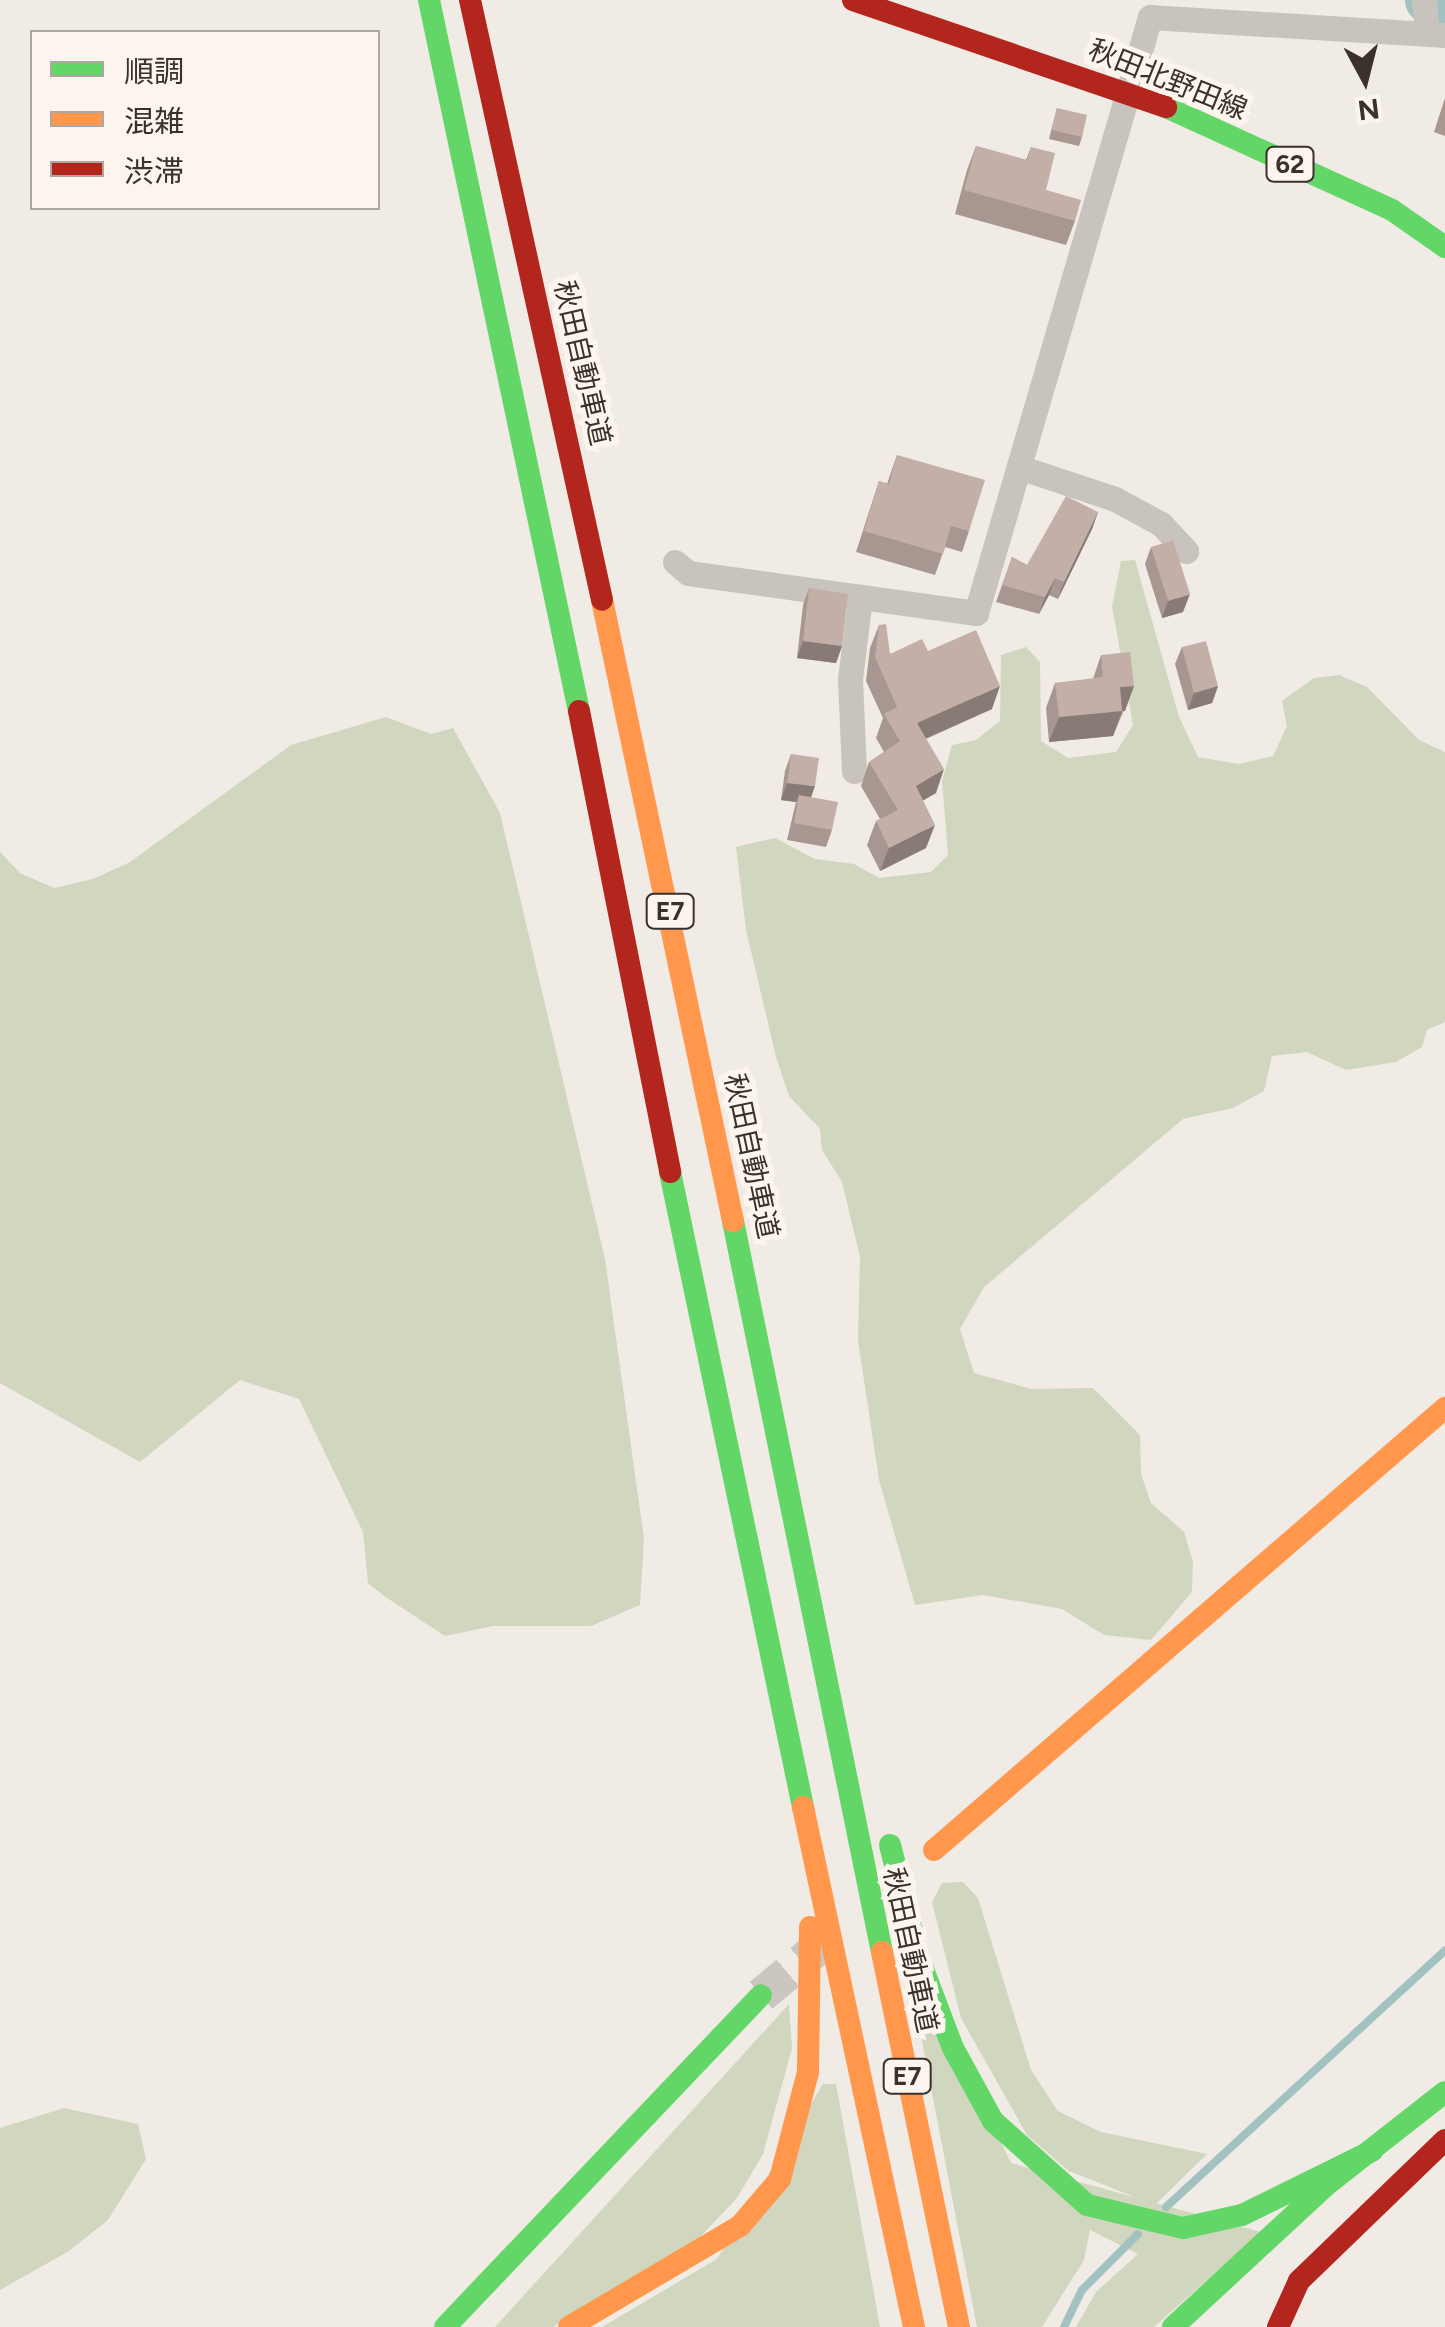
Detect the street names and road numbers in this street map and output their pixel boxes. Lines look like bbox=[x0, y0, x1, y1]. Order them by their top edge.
street label: 秋田北野田線 bbox=[1084, 32, 1252, 126]
road number: 62 bbox=[1265, 144, 1315, 184]
street label: 秋田自動車道 bbox=[548, 277, 618, 449]
road number: E7 bbox=[645, 891, 695, 931]
street label: 秋田自動車道 bbox=[718, 1070, 786, 1242]
street label: 秋田自動車道 bbox=[877, 1864, 945, 2036]
road number: E7 bbox=[882, 2056, 932, 2096]

